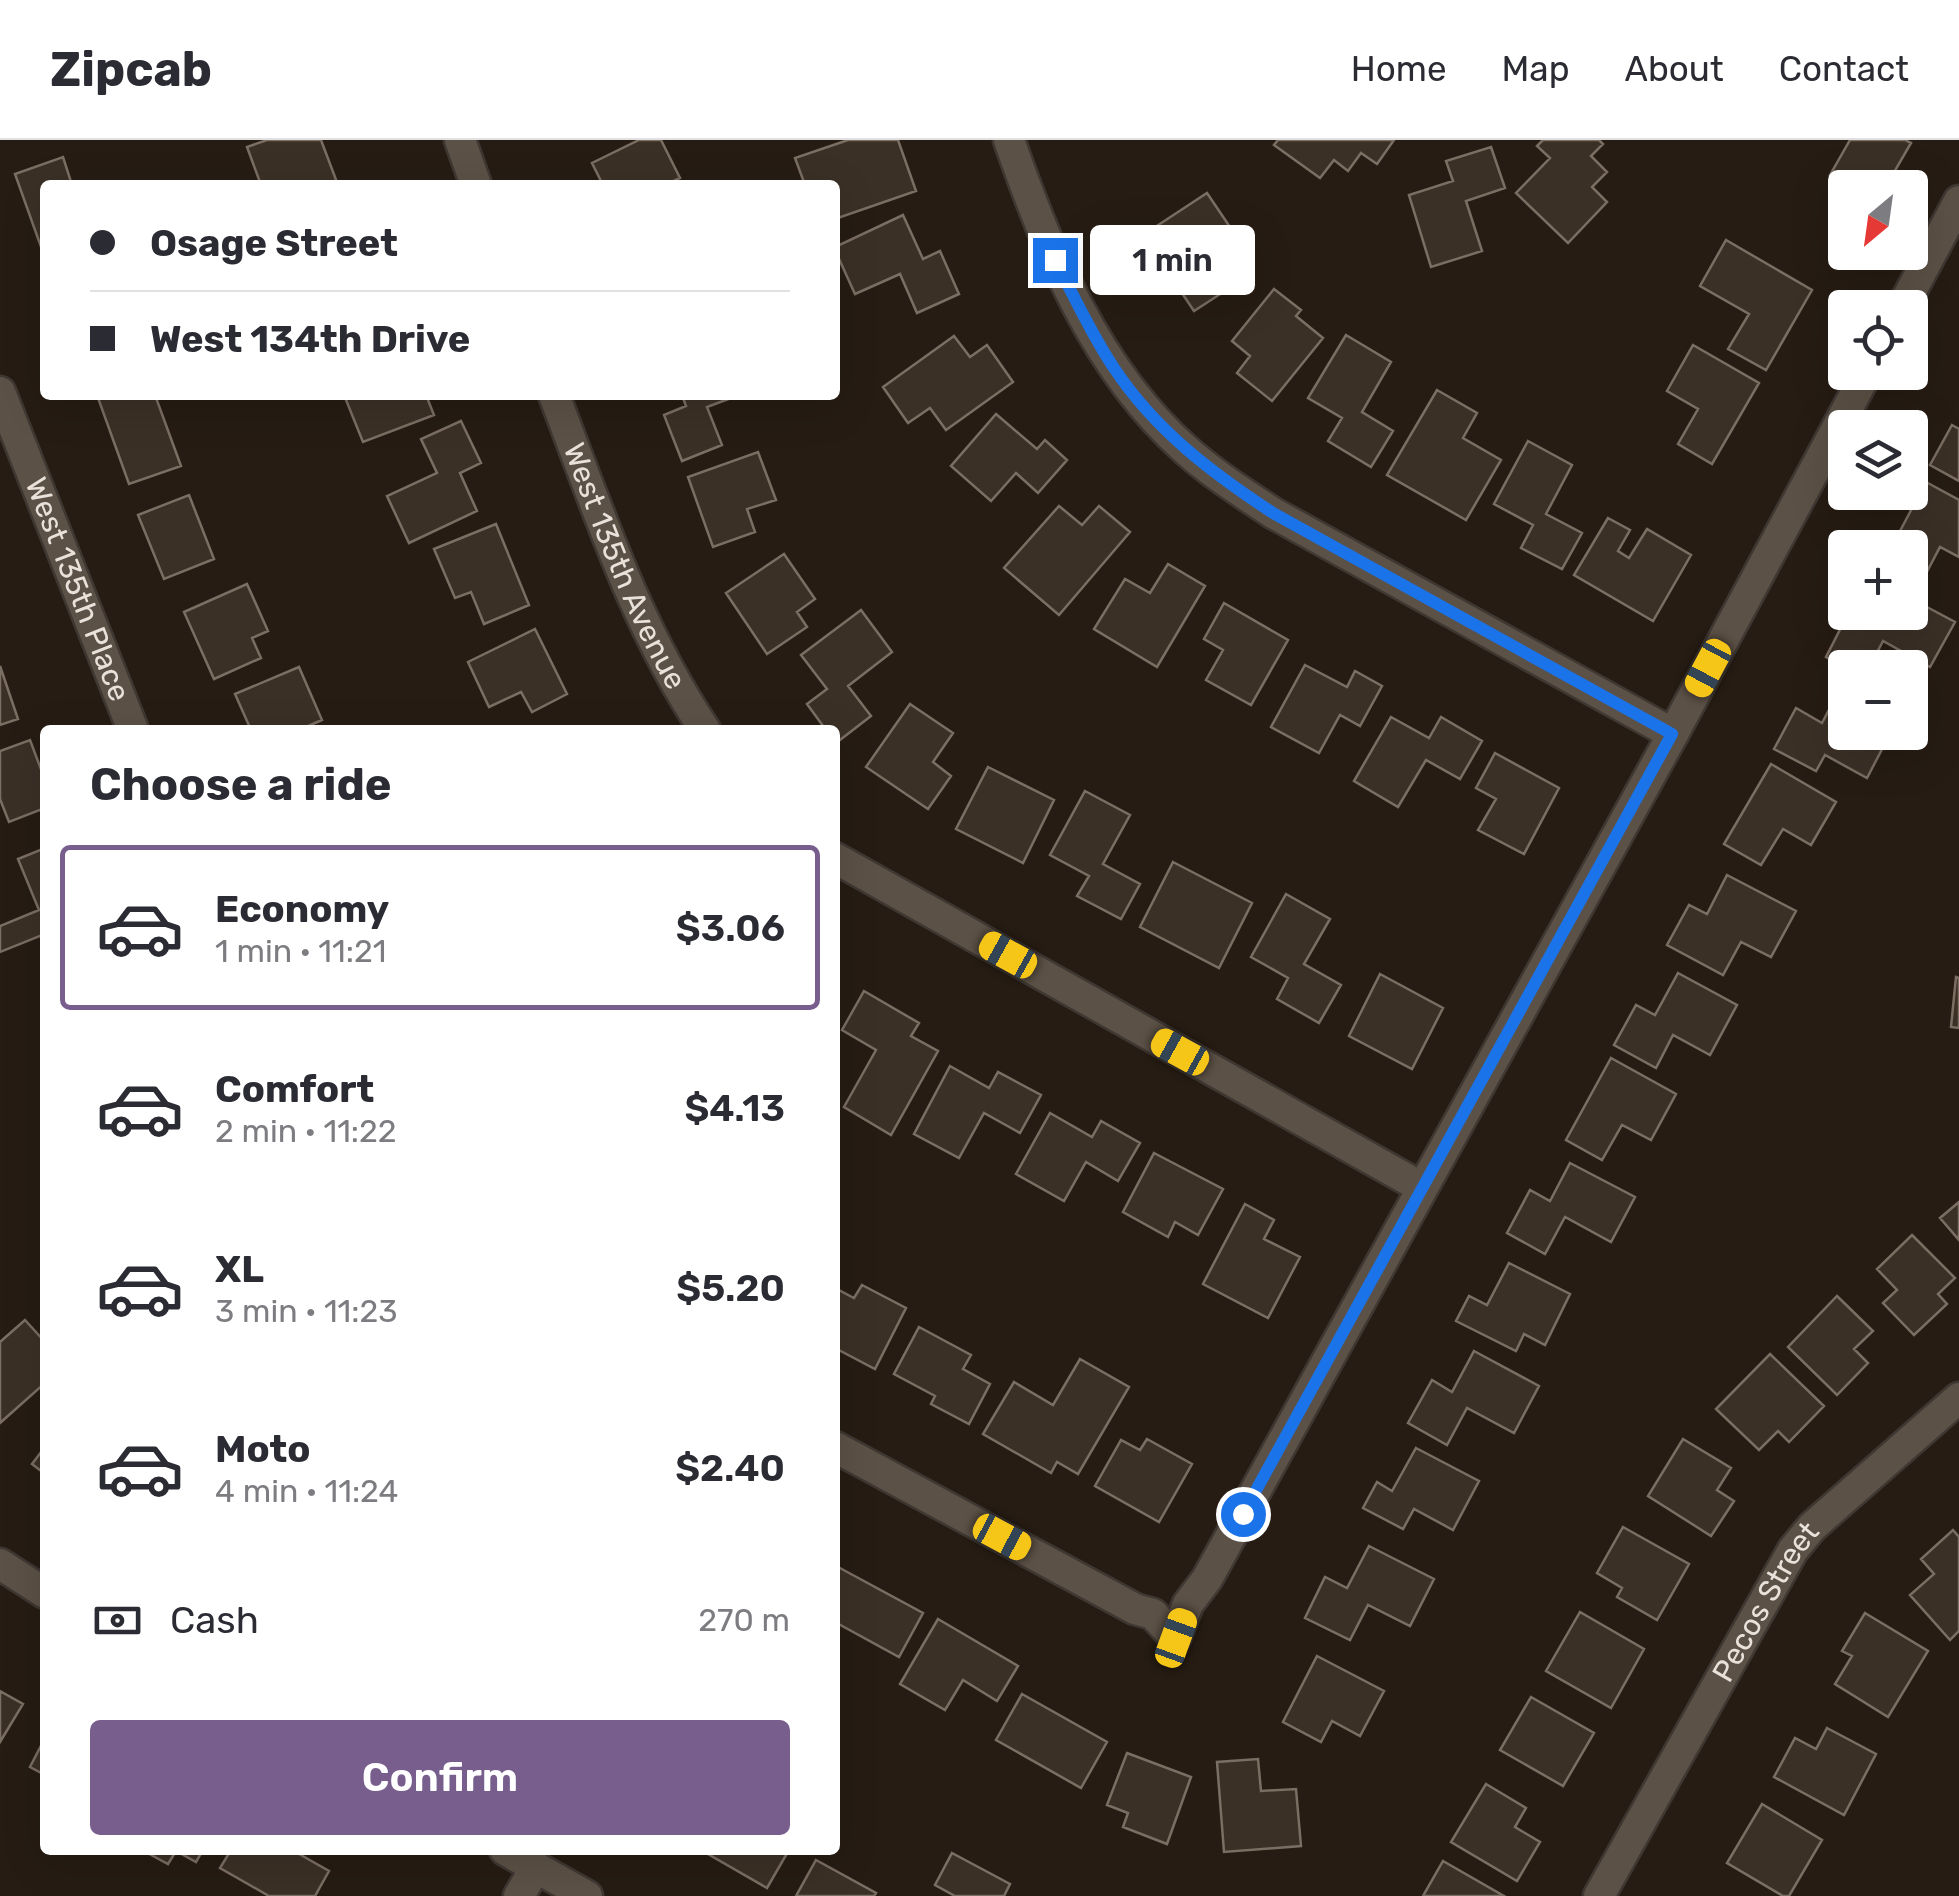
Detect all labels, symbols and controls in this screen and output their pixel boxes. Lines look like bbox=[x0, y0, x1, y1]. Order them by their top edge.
text: Zipcab bbox=[50, 41, 212, 98]
text: Home bbox=[1351, 48, 1447, 90]
text: Map bbox=[1502, 48, 1570, 90]
text: About bbox=[1625, 48, 1724, 90]
text: Contact bbox=[1779, 48, 1909, 90]
north arrow bbox=[1828, 170, 1928, 270]
map controls bbox=[1828, 170, 1928, 750]
text: Osage Street bbox=[150, 220, 398, 266]
callout: 1 min bbox=[1090, 225, 1255, 295]
route end bbox=[1033, 238, 1078, 283]
text: 1 min bbox=[1132, 241, 1213, 279]
button: locate bbox=[1828, 290, 1928, 390]
text: West 134th Drive bbox=[150, 316, 470, 362]
button: layers bbox=[1828, 410, 1928, 510]
street label: West 135th Avenue bbox=[556, 438, 694, 696]
street label: West 135th Place bbox=[17, 472, 138, 706]
button: + bbox=[1828, 530, 1928, 630]
car bbox=[1681, 634, 1735, 702]
button: − bbox=[1828, 650, 1928, 750]
text: Choose a ride bbox=[90, 758, 392, 811]
icon: car bbox=[95, 883, 185, 973]
text: Economy bbox=[215, 886, 389, 932]
text: $3.06 bbox=[676, 905, 785, 951]
car bbox=[974, 927, 1042, 983]
text: 1 min · 11:21 bbox=[215, 932, 386, 970]
car bbox=[1146, 1024, 1214, 1080]
icon: car bbox=[95, 1063, 185, 1153]
text: Comfort bbox=[215, 1066, 374, 1112]
text: $4.13 bbox=[684, 1085, 785, 1131]
text: 2 min · 11:22 bbox=[215, 1112, 397, 1150]
icon: car bbox=[95, 1243, 185, 1333]
text: XL bbox=[215, 1246, 264, 1292]
text: $5.20 bbox=[676, 1265, 785, 1311]
text: 3 min · 11:23 bbox=[215, 1292, 398, 1330]
icon: car bbox=[95, 1423, 185, 1513]
text: Moto bbox=[215, 1426, 311, 1472]
text: $2.40 bbox=[675, 1445, 785, 1491]
text: 4 min · 11:24 bbox=[215, 1472, 398, 1510]
route start bbox=[1221, 1492, 1266, 1537]
car bbox=[968, 1510, 1036, 1564]
street label: Pecos Street bbox=[1705, 1515, 1827, 1688]
icon: cash bbox=[90, 1593, 145, 1648]
text: Cash bbox=[170, 1597, 259, 1643]
text: 270 m bbox=[698, 1601, 790, 1639]
car bbox=[1152, 1605, 1200, 1671]
button: Confirm bbox=[90, 1720, 790, 1835]

